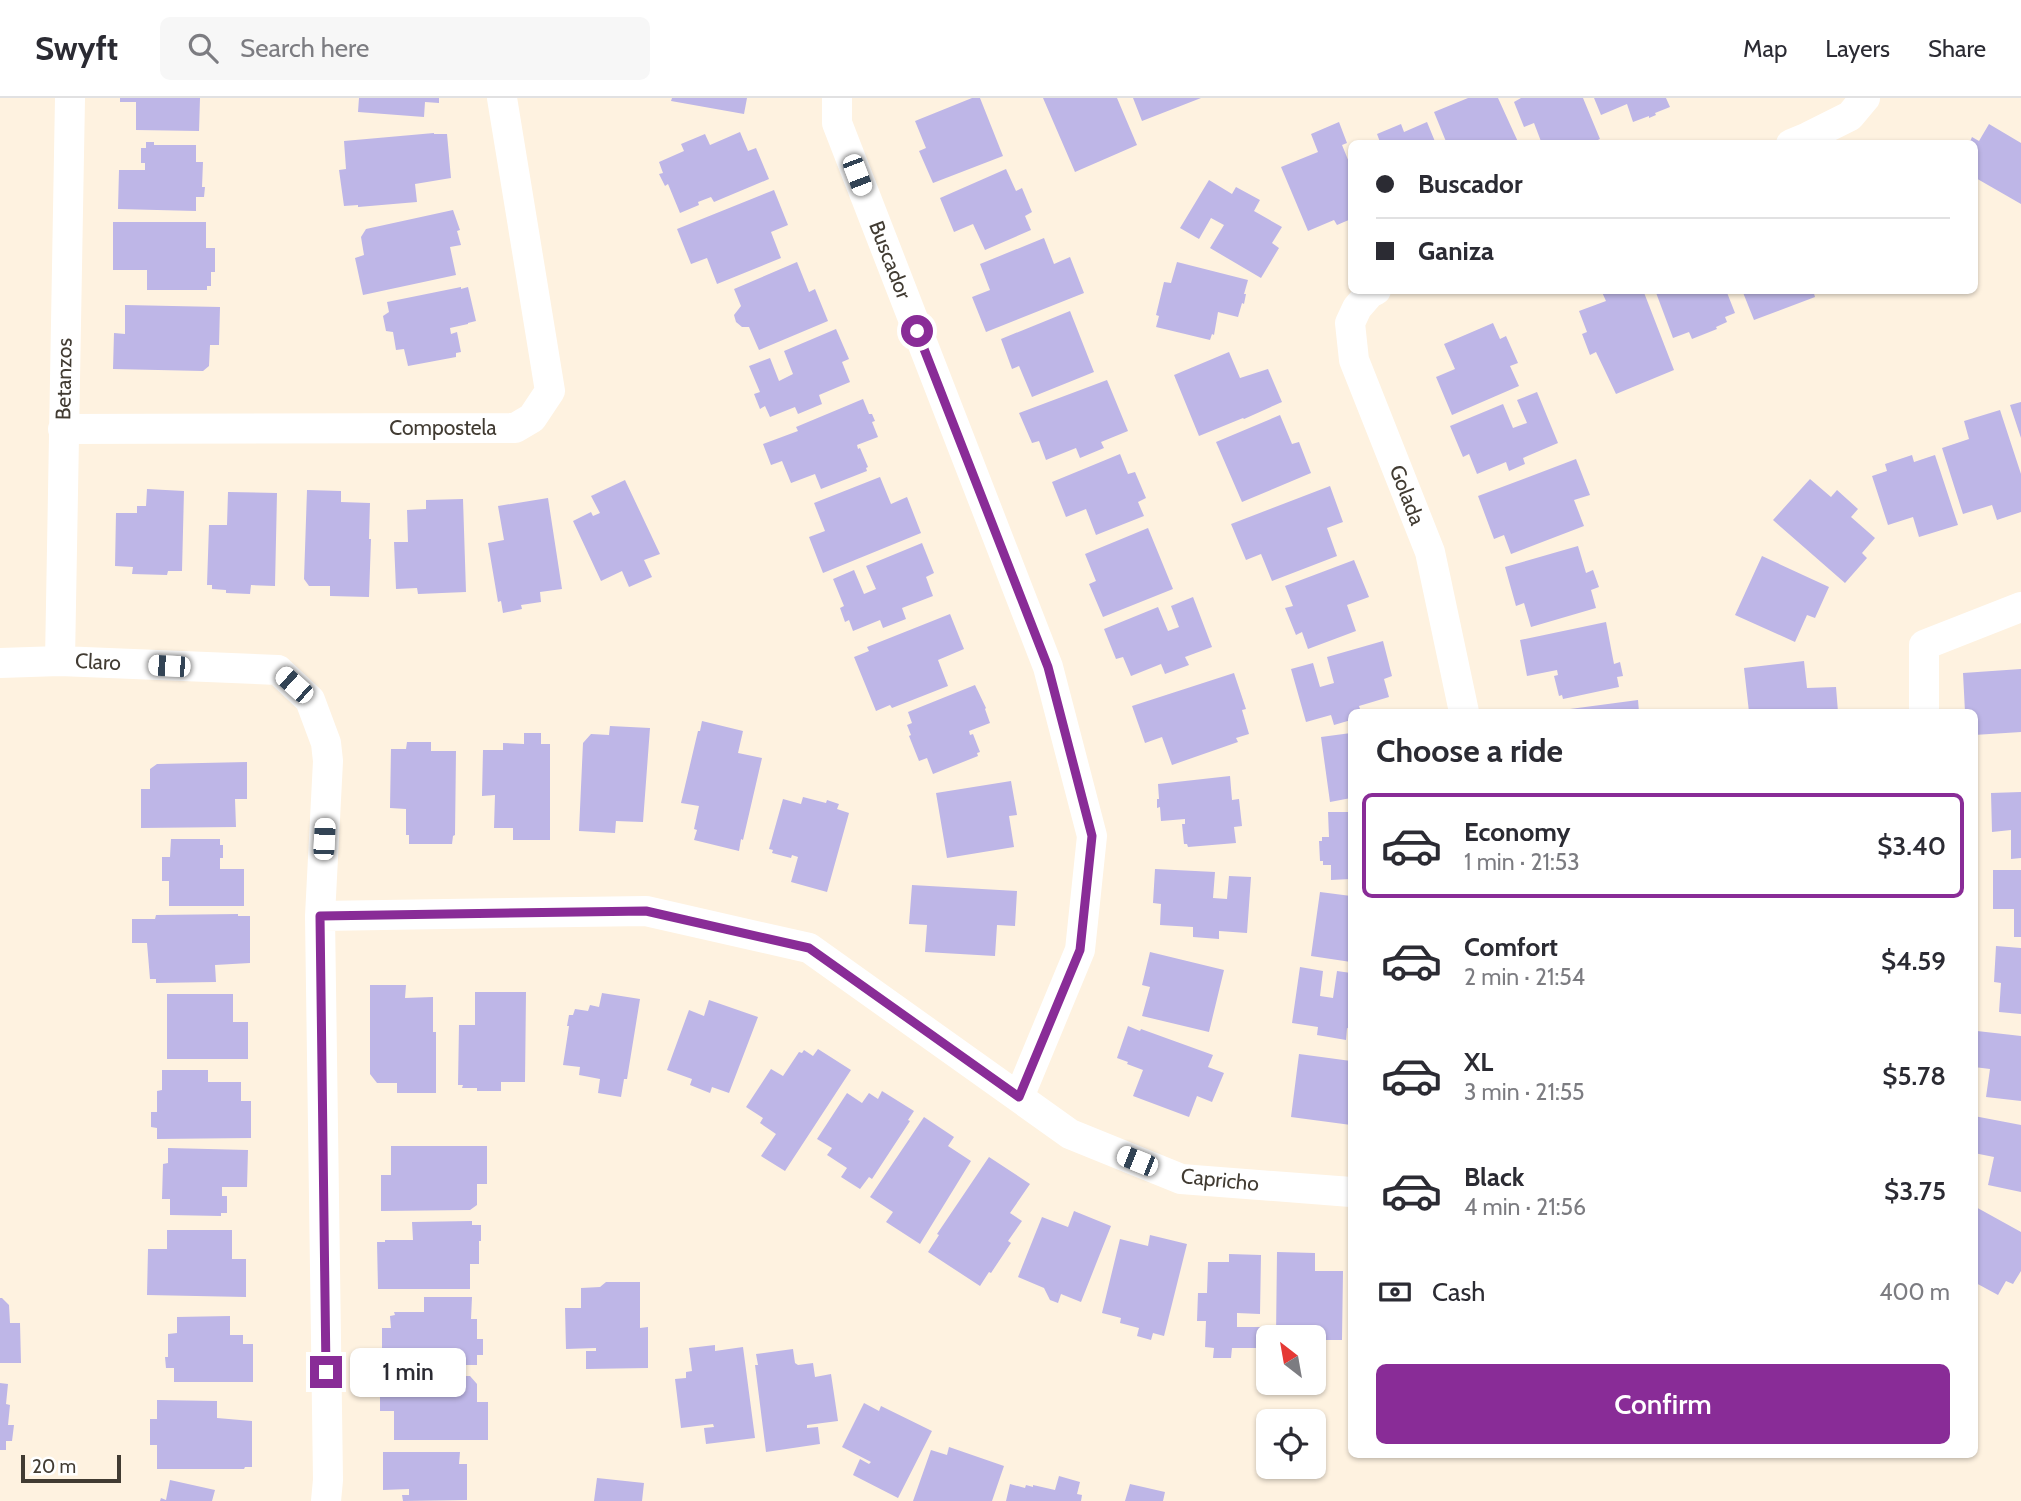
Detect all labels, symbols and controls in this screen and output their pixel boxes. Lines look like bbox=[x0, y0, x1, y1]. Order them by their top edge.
search box bbox=[160, 17, 650, 80]
text: Swyft bbox=[35, 28, 118, 68]
icon: search bbox=[184, 29, 222, 67]
text: Search here bbox=[240, 32, 369, 64]
text: Map bbox=[1743, 34, 1787, 63]
text: Layers bbox=[1825, 34, 1890, 63]
text: Share bbox=[1928, 34, 1986, 63]
car bbox=[840, 152, 875, 198]
text: Buscador bbox=[1418, 168, 1523, 200]
street label: Buscador bbox=[864, 217, 917, 303]
text: Ganiza bbox=[1418, 235, 1494, 267]
route start bbox=[901, 315, 933, 347]
street label: Betanzos bbox=[50, 337, 77, 420]
street label: Compostela bbox=[389, 415, 497, 440]
street label: Golada bbox=[1385, 461, 1430, 528]
street label: Claro bbox=[74, 648, 122, 675]
car bbox=[148, 654, 191, 678]
car bbox=[272, 663, 317, 707]
text: Choose a ride bbox=[1376, 731, 1563, 770]
icon: car bbox=[1380, 814, 1443, 877]
text: Economy bbox=[1464, 816, 1570, 848]
car bbox=[313, 817, 336, 861]
text: $3.40 bbox=[1877, 830, 1946, 862]
text: 1 min · 21:53 bbox=[1464, 848, 1580, 876]
icon: car bbox=[1380, 929, 1443, 992]
text: Comfort bbox=[1464, 931, 1558, 963]
text: $4.59 bbox=[1881, 945, 1946, 977]
text: 2 min · 21:54 bbox=[1464, 963, 1585, 991]
icon: car bbox=[1380, 1044, 1443, 1107]
text: XL bbox=[1464, 1046, 1493, 1078]
text: $5.78 bbox=[1882, 1060, 1946, 1092]
text: 3 min · 21:55 bbox=[1464, 1078, 1585, 1106]
car bbox=[1114, 1143, 1161, 1179]
icon: car bbox=[1380, 1159, 1443, 1222]
text: Black bbox=[1464, 1161, 1524, 1193]
street label: Capricho bbox=[1180, 1163, 1260, 1196]
text: $3.75 bbox=[1884, 1175, 1946, 1207]
text: 4 min · 21:56 bbox=[1464, 1193, 1586, 1221]
icon: cash bbox=[1376, 1273, 1414, 1311]
text: Cash bbox=[1432, 1276, 1485, 1308]
text: 400 m bbox=[1879, 1278, 1950, 1306]
north arrow bbox=[1256, 1325, 1326, 1395]
map controls bbox=[1256, 1325, 1326, 1479]
callout: 1 min bbox=[350, 1348, 466, 1396]
route end bbox=[310, 1356, 342, 1388]
text: 1 min bbox=[382, 1358, 434, 1386]
button: Confirm bbox=[1376, 1364, 1950, 1444]
button: locate bbox=[1256, 1409, 1326, 1479]
scale bar bbox=[21, 1452, 121, 1484]
text: 20 m bbox=[32, 1455, 76, 1478]

